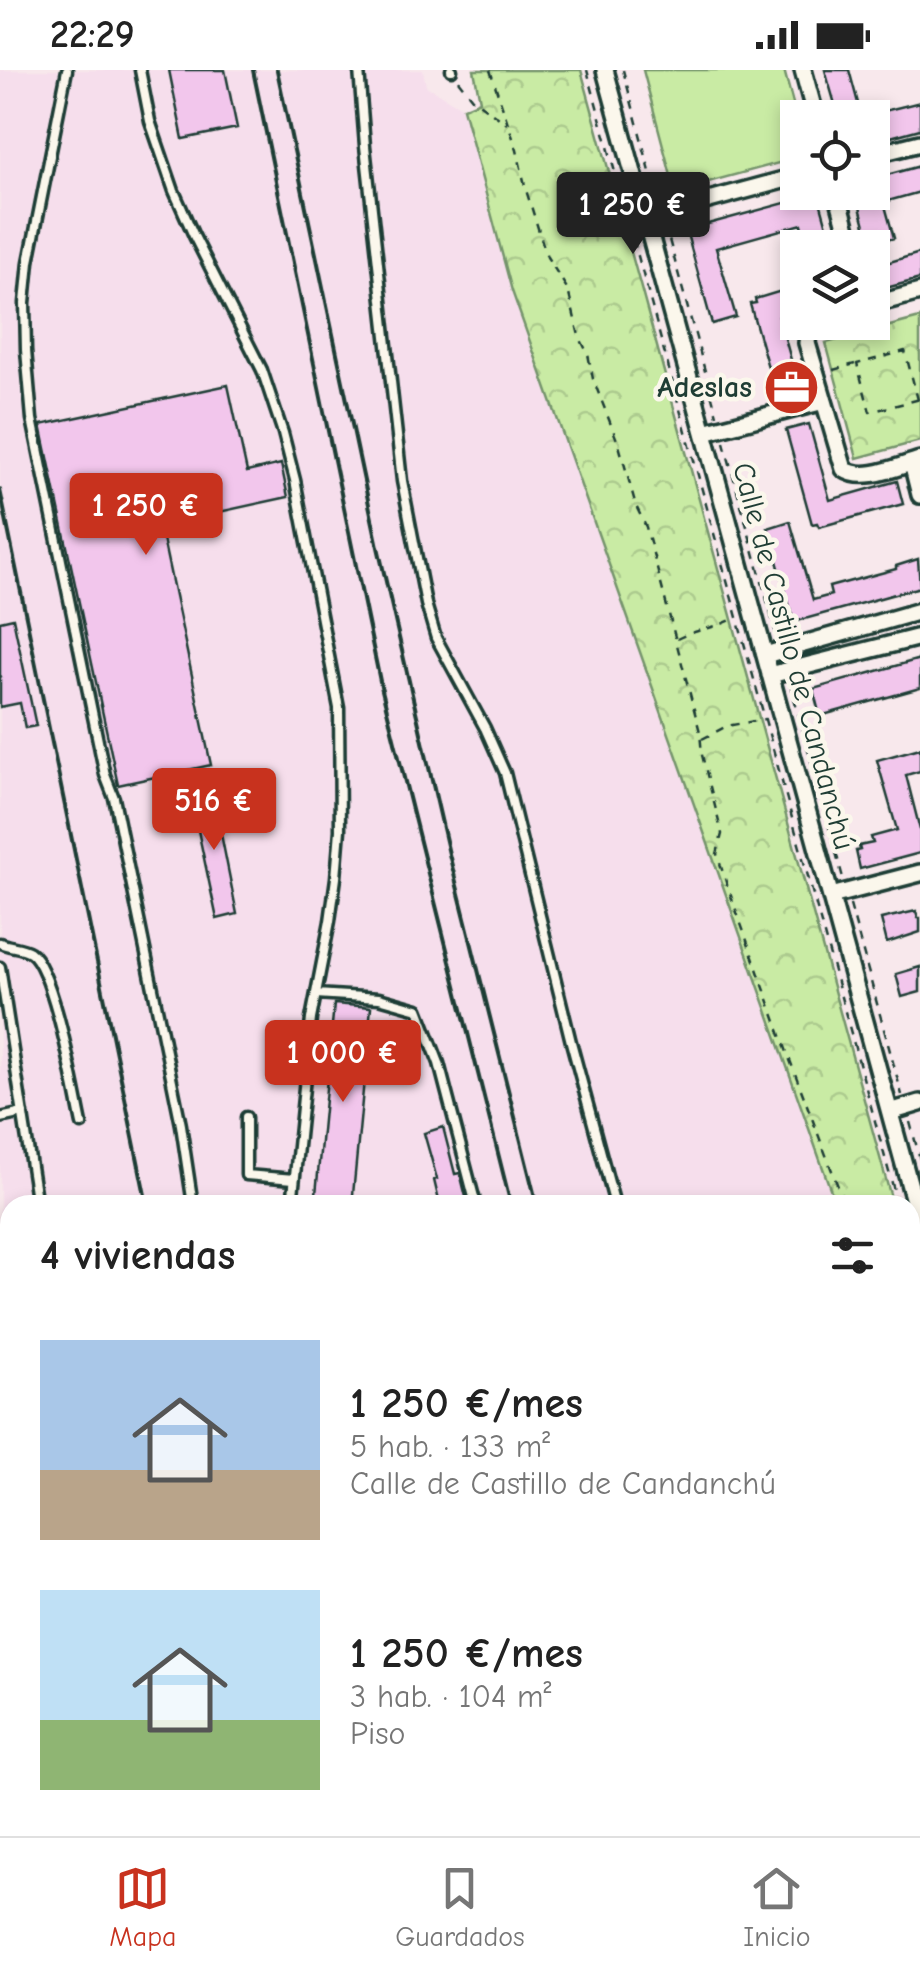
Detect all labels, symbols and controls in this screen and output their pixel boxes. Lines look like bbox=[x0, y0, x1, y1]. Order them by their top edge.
text: 22:29 bbox=[50, 13, 135, 57]
map controls bbox=[780, 100, 890, 340]
button: locate bbox=[780, 100, 890, 210]
pin: 1 250 € bbox=[541, 172, 725, 257]
text: 1 250 € bbox=[579, 186, 687, 223]
button: layers bbox=[780, 230, 890, 340]
office icon: Adeslas bbox=[761, 357, 821, 417]
place label: Adeslas bbox=[657, 370, 752, 405]
street label: Calle de Castillo de Candanchú bbox=[725, 459, 862, 853]
pin: 1 250 € bbox=[54, 473, 238, 558]
text: 1 250 € bbox=[92, 487, 200, 524]
pin: 516 € bbox=[144, 768, 284, 853]
text: 516 € bbox=[174, 782, 254, 819]
pin: 1 000 € bbox=[251, 1020, 435, 1105]
text: 1 000 € bbox=[287, 1034, 399, 1071]
icon: filters bbox=[825, 1228, 880, 1283]
text: 4 viviendas bbox=[40, 1231, 235, 1280]
text: 1 250 €/mes bbox=[350, 1379, 583, 1428]
icon: home bbox=[120, 1380, 240, 1500]
text: 5 hab. · 133 m² bbox=[350, 1428, 550, 1465]
text: Calle de Castillo de Candanchú bbox=[350, 1465, 776, 1502]
text: 1 250 €/mes bbox=[350, 1629, 583, 1678]
icon: home bbox=[120, 1630, 240, 1750]
text: 3 hab. · 104 m² bbox=[350, 1678, 552, 1715]
text: Piso bbox=[350, 1715, 405, 1752]
tab: Mapa bbox=[109, 1861, 177, 1953]
tab: Guardados bbox=[395, 1861, 525, 1953]
tab: Inicio bbox=[743, 1861, 811, 1953]

